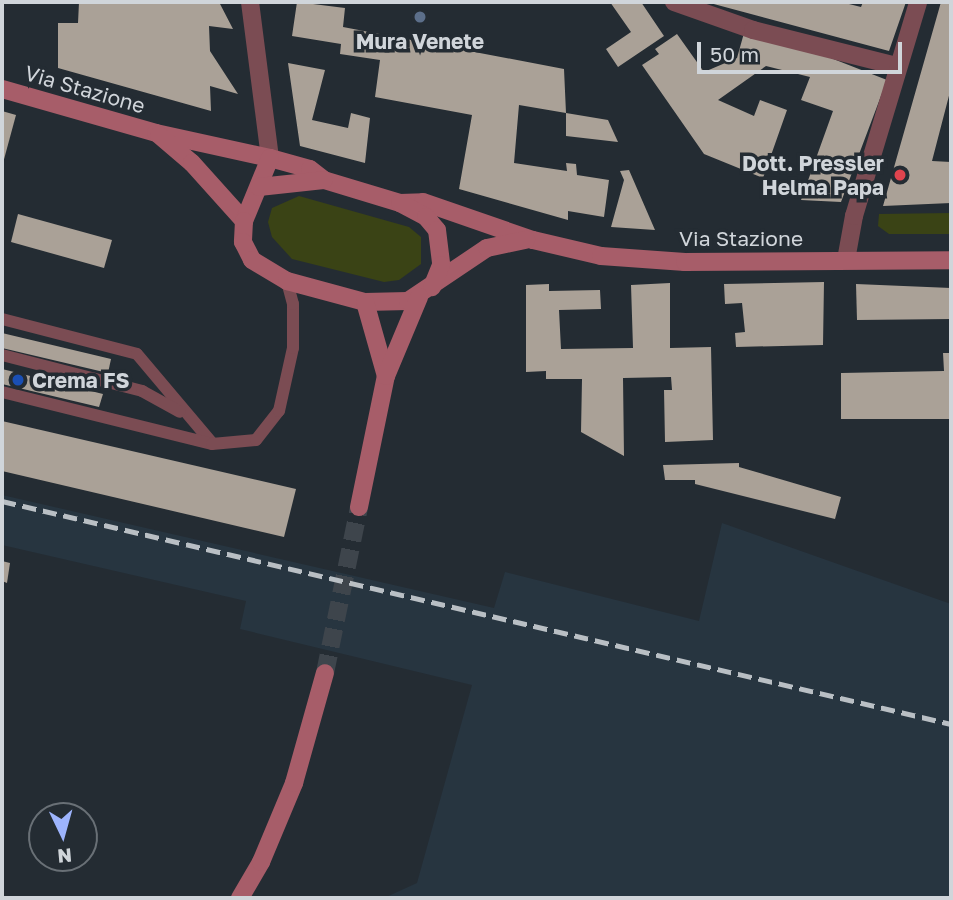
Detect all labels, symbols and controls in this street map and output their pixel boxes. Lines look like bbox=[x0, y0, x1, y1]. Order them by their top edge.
marker: Mura Venete bbox=[412, 9, 428, 25]
place label: Mura Venete bbox=[356, 28, 484, 54]
scale bar bbox=[701, 28, 906, 72]
text: 50 m bbox=[710, 41, 759, 67]
street label: Via Stazione bbox=[22, 60, 148, 118]
place label: Dott. Pressler Helma Papa bbox=[742, 150, 884, 200]
marker: Dott. Pressler Helma Papa bbox=[890, 165, 910, 185]
street label: Via Stazione bbox=[679, 225, 803, 251]
place label: Crema FS bbox=[32, 367, 130, 393]
marker: Crema FS bbox=[10, 372, 26, 388]
north arrow bbox=[28, 802, 98, 872]
text: N bbox=[57, 844, 73, 869]

